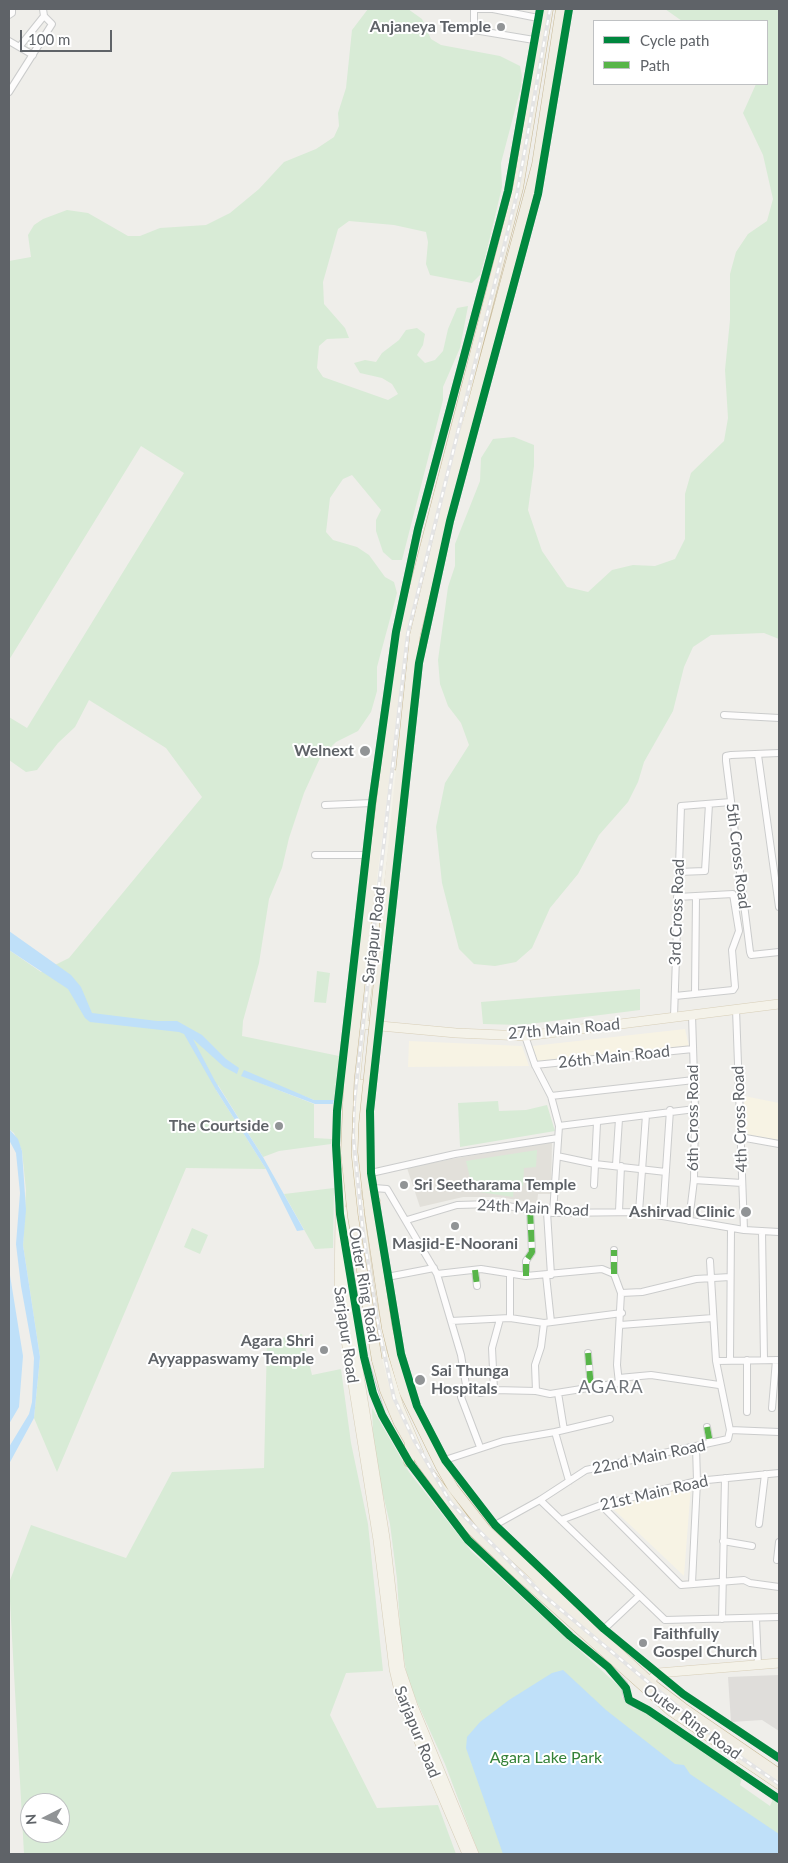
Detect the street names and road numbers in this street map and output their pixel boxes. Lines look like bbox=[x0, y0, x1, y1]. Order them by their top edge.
street label: 5th Cross Road bbox=[722, 802, 754, 910]
street label: 3rd Cross Road bbox=[666, 858, 688, 966]
street label: Sarjapur Road bbox=[359, 885, 389, 985]
street label: 27th Main Road bbox=[507, 1015, 621, 1043]
street label: 26th Main Road bbox=[557, 1042, 671, 1072]
street label: 6th Cross Road bbox=[683, 1065, 703, 1171]
street label: 4th Cross Road bbox=[729, 1065, 751, 1173]
street label: 24th Main Road bbox=[476, 1195, 590, 1221]
street label: Outer Ring Road bbox=[344, 1226, 384, 1344]
street label: Sarjapur Road bbox=[330, 1285, 362, 1385]
street label: 22nd Main Road bbox=[591, 1436, 707, 1478]
street label: 21st Main Road bbox=[598, 1471, 710, 1515]
street label: Outer Ring Road bbox=[639, 1680, 745, 1764]
street label: Sarjapur Road bbox=[390, 1683, 444, 1781]

